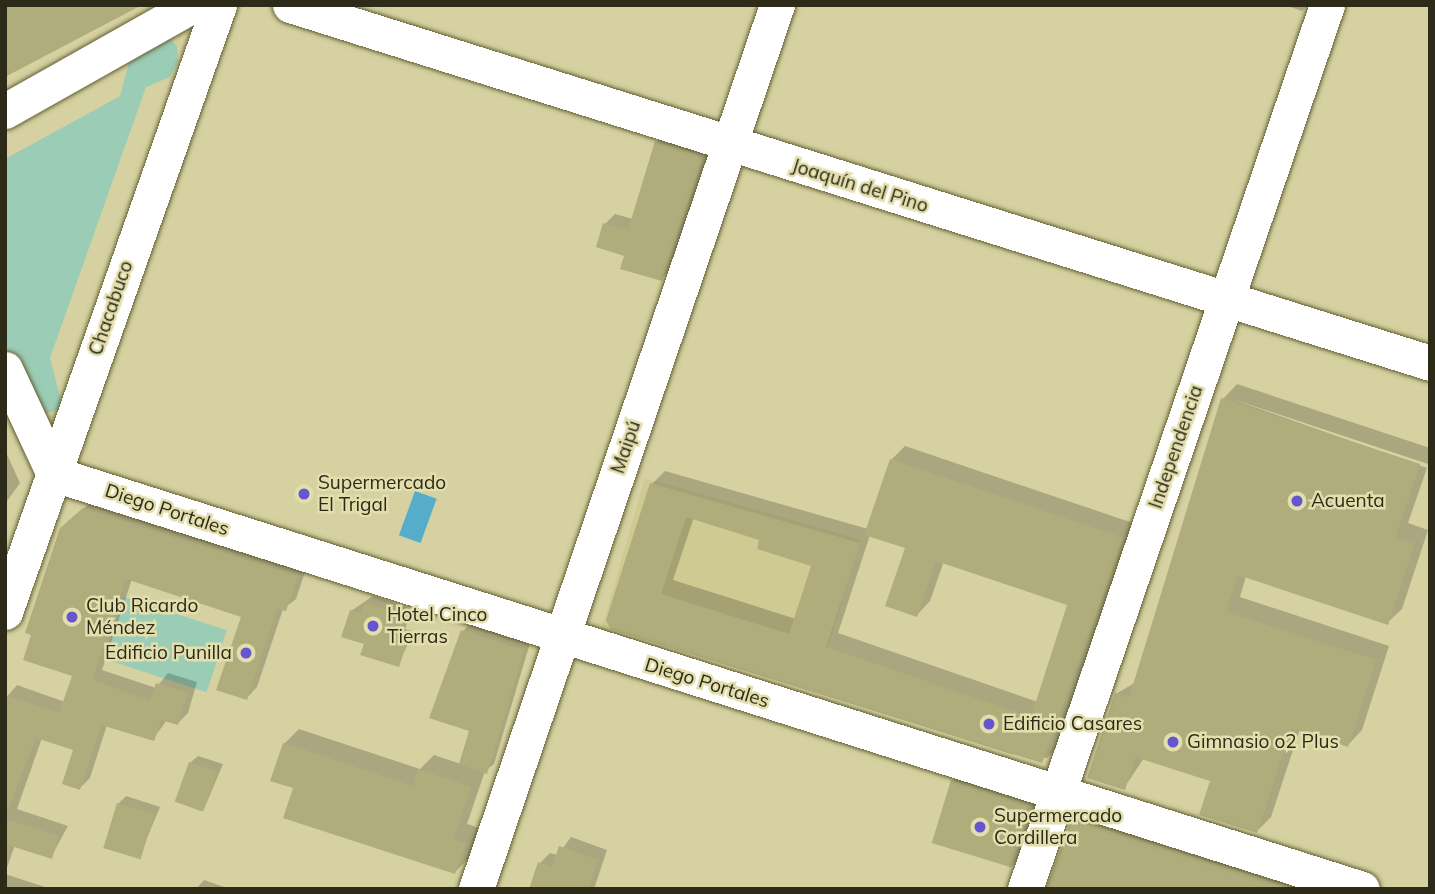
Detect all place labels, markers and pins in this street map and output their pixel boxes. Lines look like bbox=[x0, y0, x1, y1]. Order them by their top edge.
place label: Supermercado El Trigal bbox=[318, 472, 446, 516]
marker: Supermercado El Trigal bbox=[296, 486, 312, 502]
place label: Acuenta bbox=[1311, 490, 1385, 512]
marker: Acuenta bbox=[1289, 493, 1305, 509]
place label: Club Ricardo Méndez bbox=[86, 595, 198, 639]
place label: Hotel Cinco Tierras bbox=[387, 604, 487, 648]
marker: Club Ricardo Méndez bbox=[64, 609, 80, 625]
marker: Hotel Cinco Tierras bbox=[365, 618, 381, 634]
place label: Edificio Punilla bbox=[105, 642, 232, 664]
marker: Edificio Punilla bbox=[238, 645, 254, 661]
place label: Edificio Casares bbox=[1003, 713, 1142, 735]
marker: Edificio Casares bbox=[981, 716, 997, 732]
place label: Gimnasio o2 Plus bbox=[1187, 731, 1339, 753]
marker: Gimnasio o2 Plus bbox=[1165, 734, 1181, 750]
place label: Supermercado Cordillera bbox=[994, 805, 1122, 849]
marker: Supermercado Cordillera bbox=[972, 819, 988, 835]

